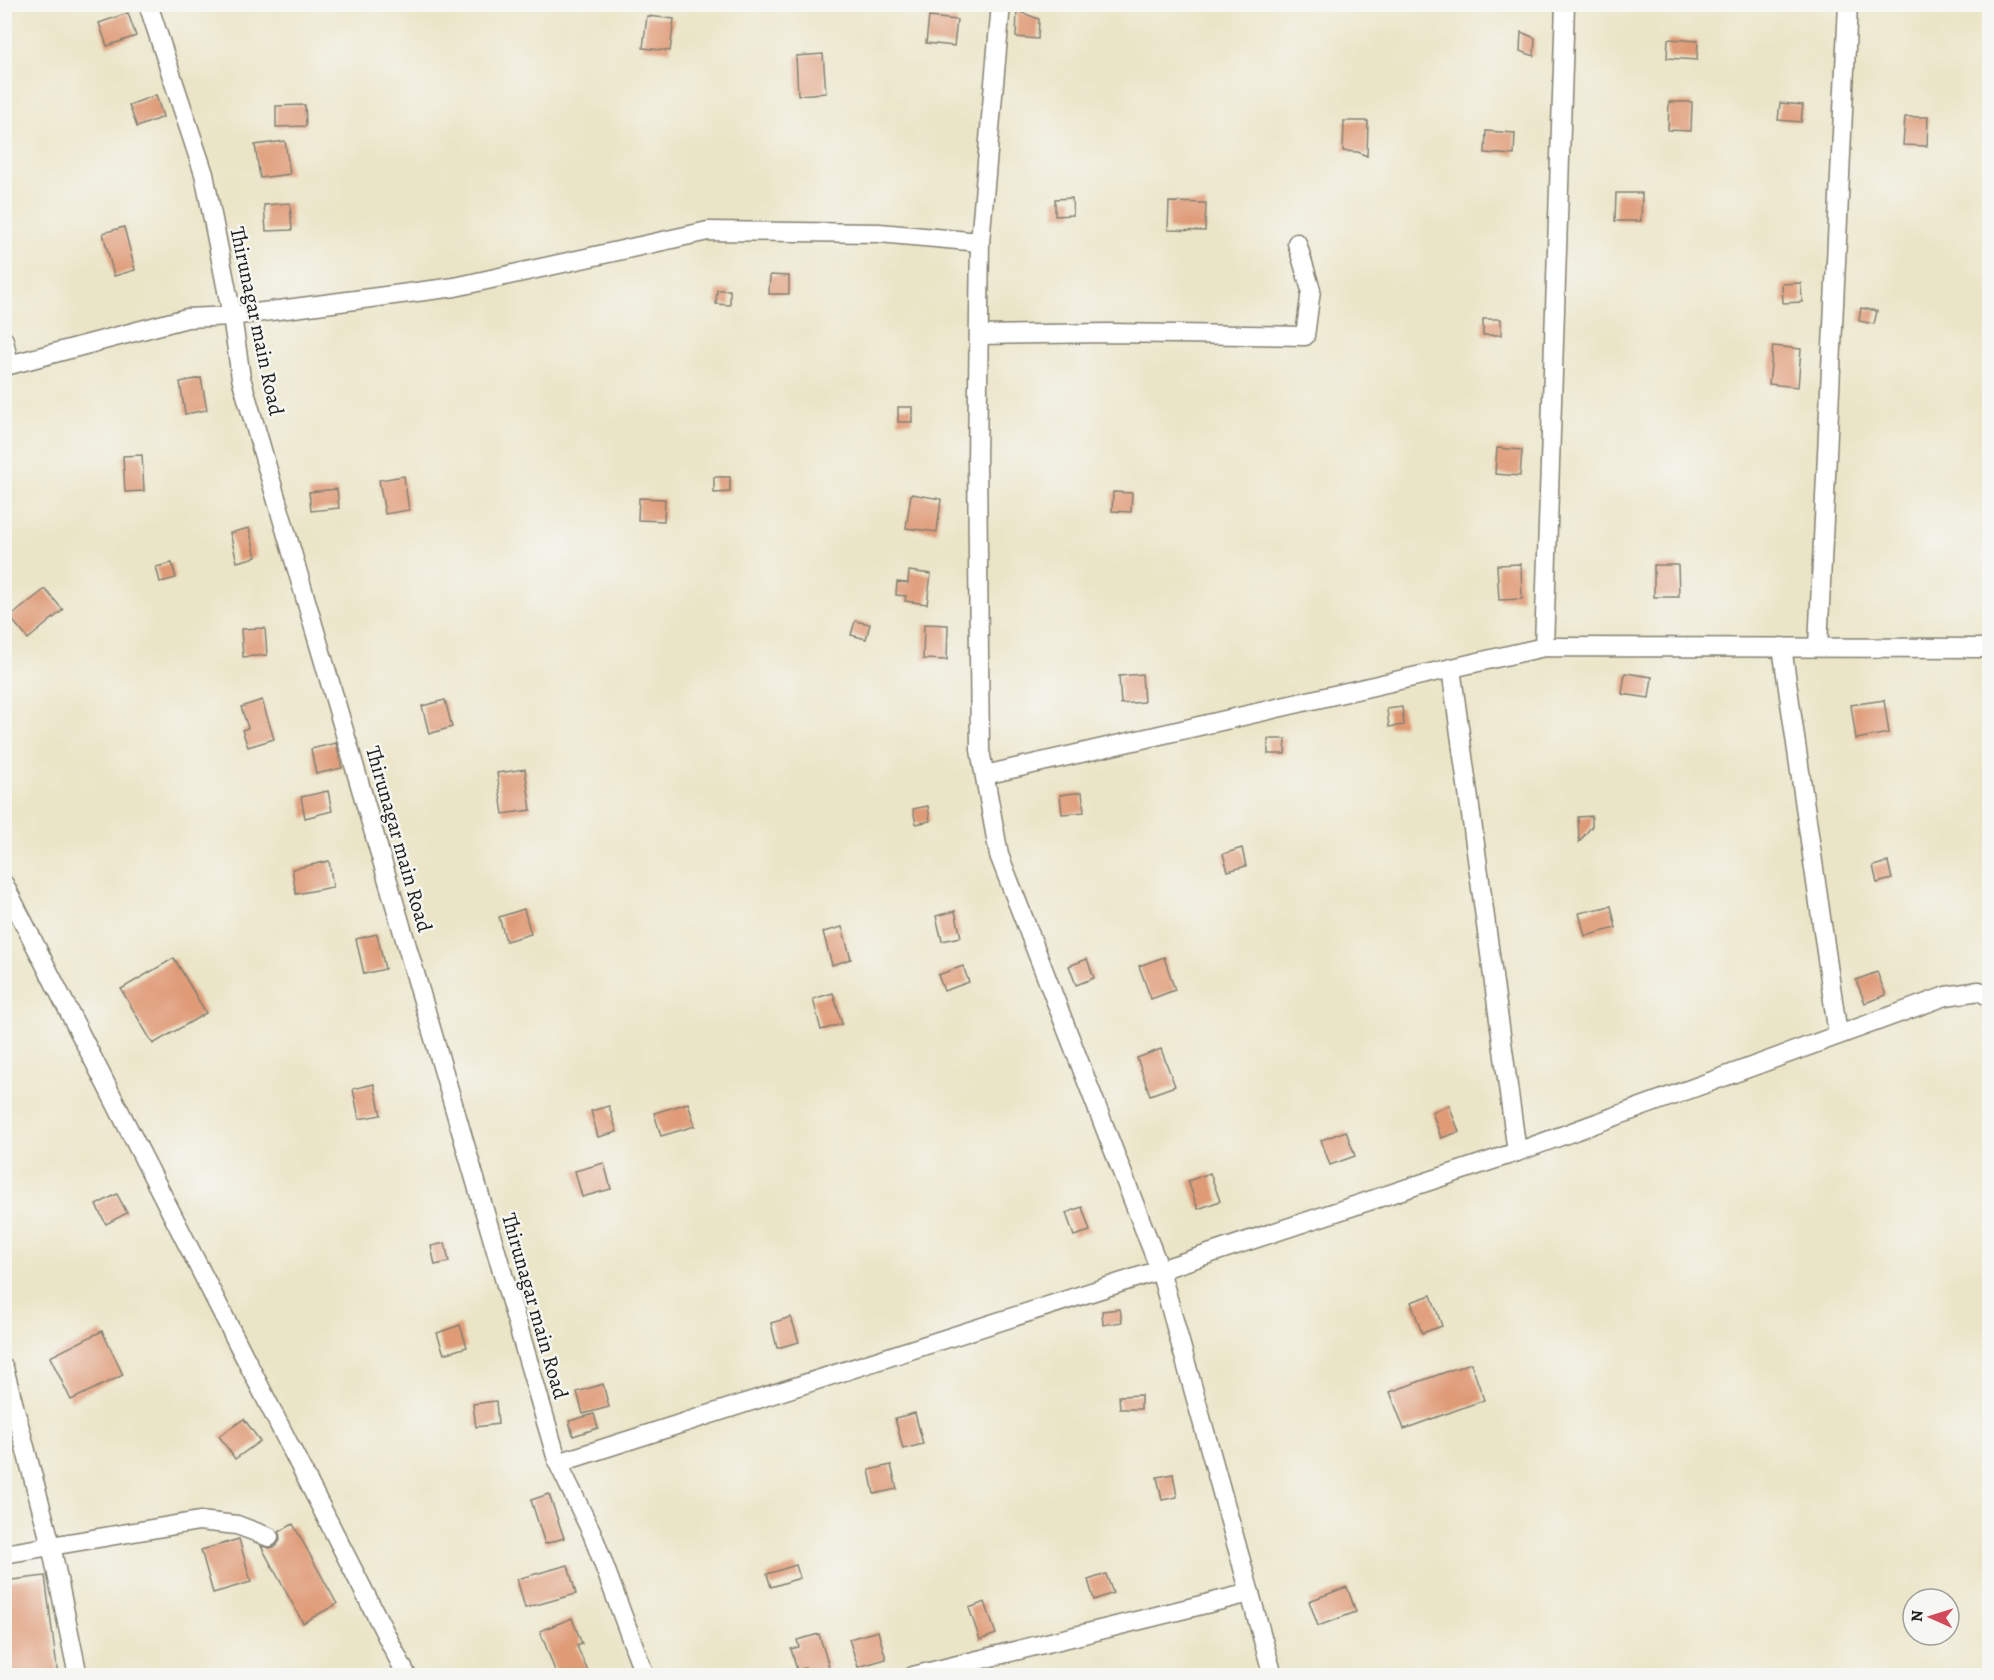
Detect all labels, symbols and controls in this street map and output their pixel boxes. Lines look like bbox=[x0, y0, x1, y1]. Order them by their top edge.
street label: Thirunagar main Road bbox=[223, 224, 291, 419]
street label: Thirunagar main Road bbox=[359, 743, 439, 936]
street label: Thirunagar main Road bbox=[495, 1210, 575, 1403]
north arrow bbox=[1901, 1587, 1961, 1647]
text: N bbox=[1906, 1610, 1928, 1623]

